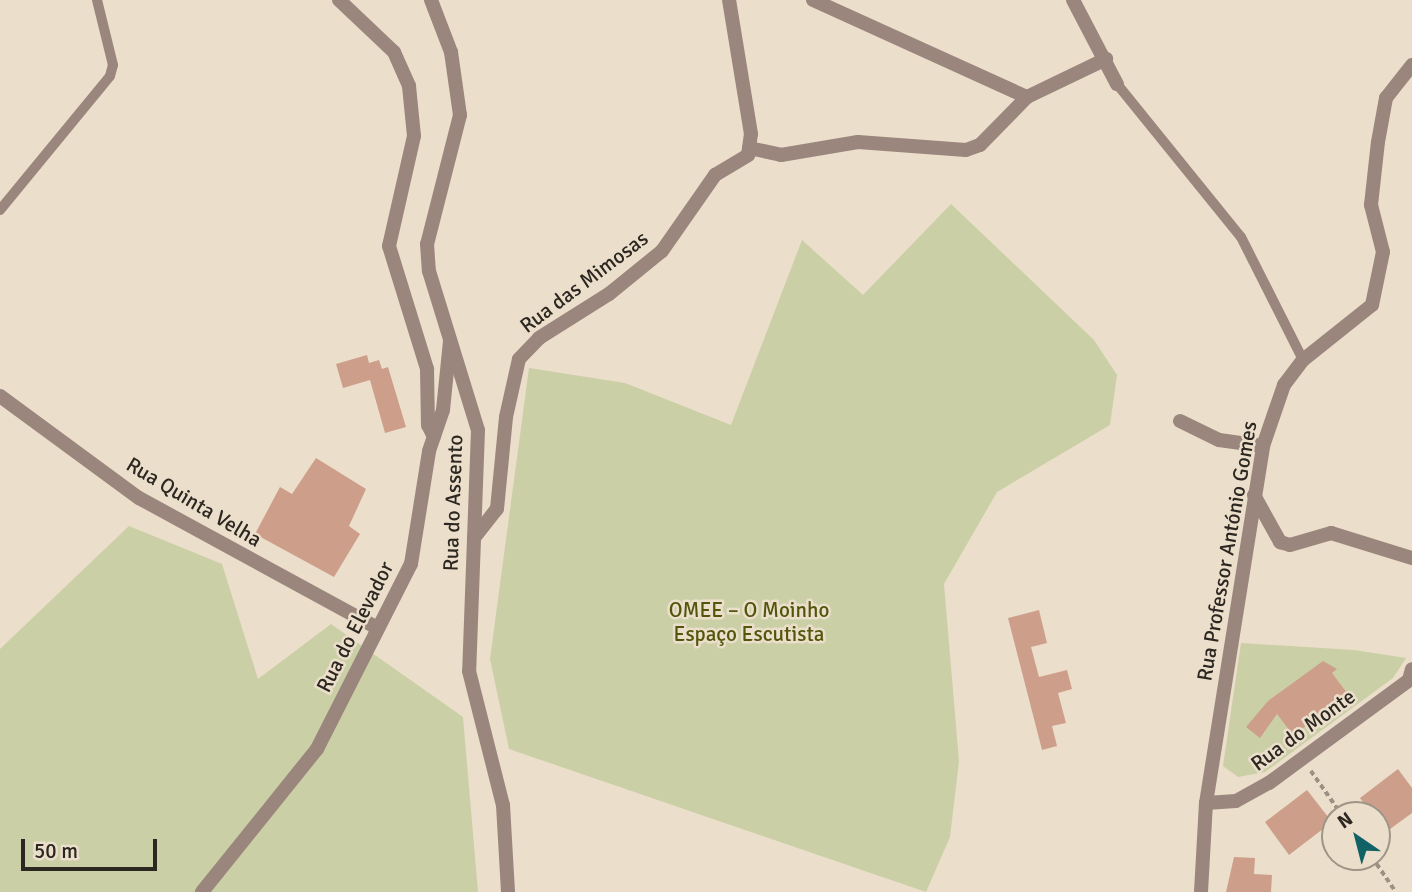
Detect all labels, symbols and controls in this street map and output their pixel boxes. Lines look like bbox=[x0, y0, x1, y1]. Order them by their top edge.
street label: Rua das Mimosas bbox=[515, 226, 653, 338]
street label: Rua Professor António Gomes bbox=[1192, 419, 1262, 683]
street label: Rua do Assento bbox=[438, 434, 468, 572]
street label: Rua Quinta Velha bbox=[122, 452, 266, 552]
street label: Rua do Elevador bbox=[311, 557, 399, 697]
park label: OMEE – O Moinho Espaço Escutista bbox=[669, 597, 829, 647]
street label: Rua do Monte bbox=[1246, 684, 1360, 776]
north arrow bbox=[1321, 801, 1391, 871]
text: N bbox=[1333, 807, 1357, 834]
scale bar bbox=[24, 826, 161, 870]
text: 50 m bbox=[34, 838, 78, 864]

